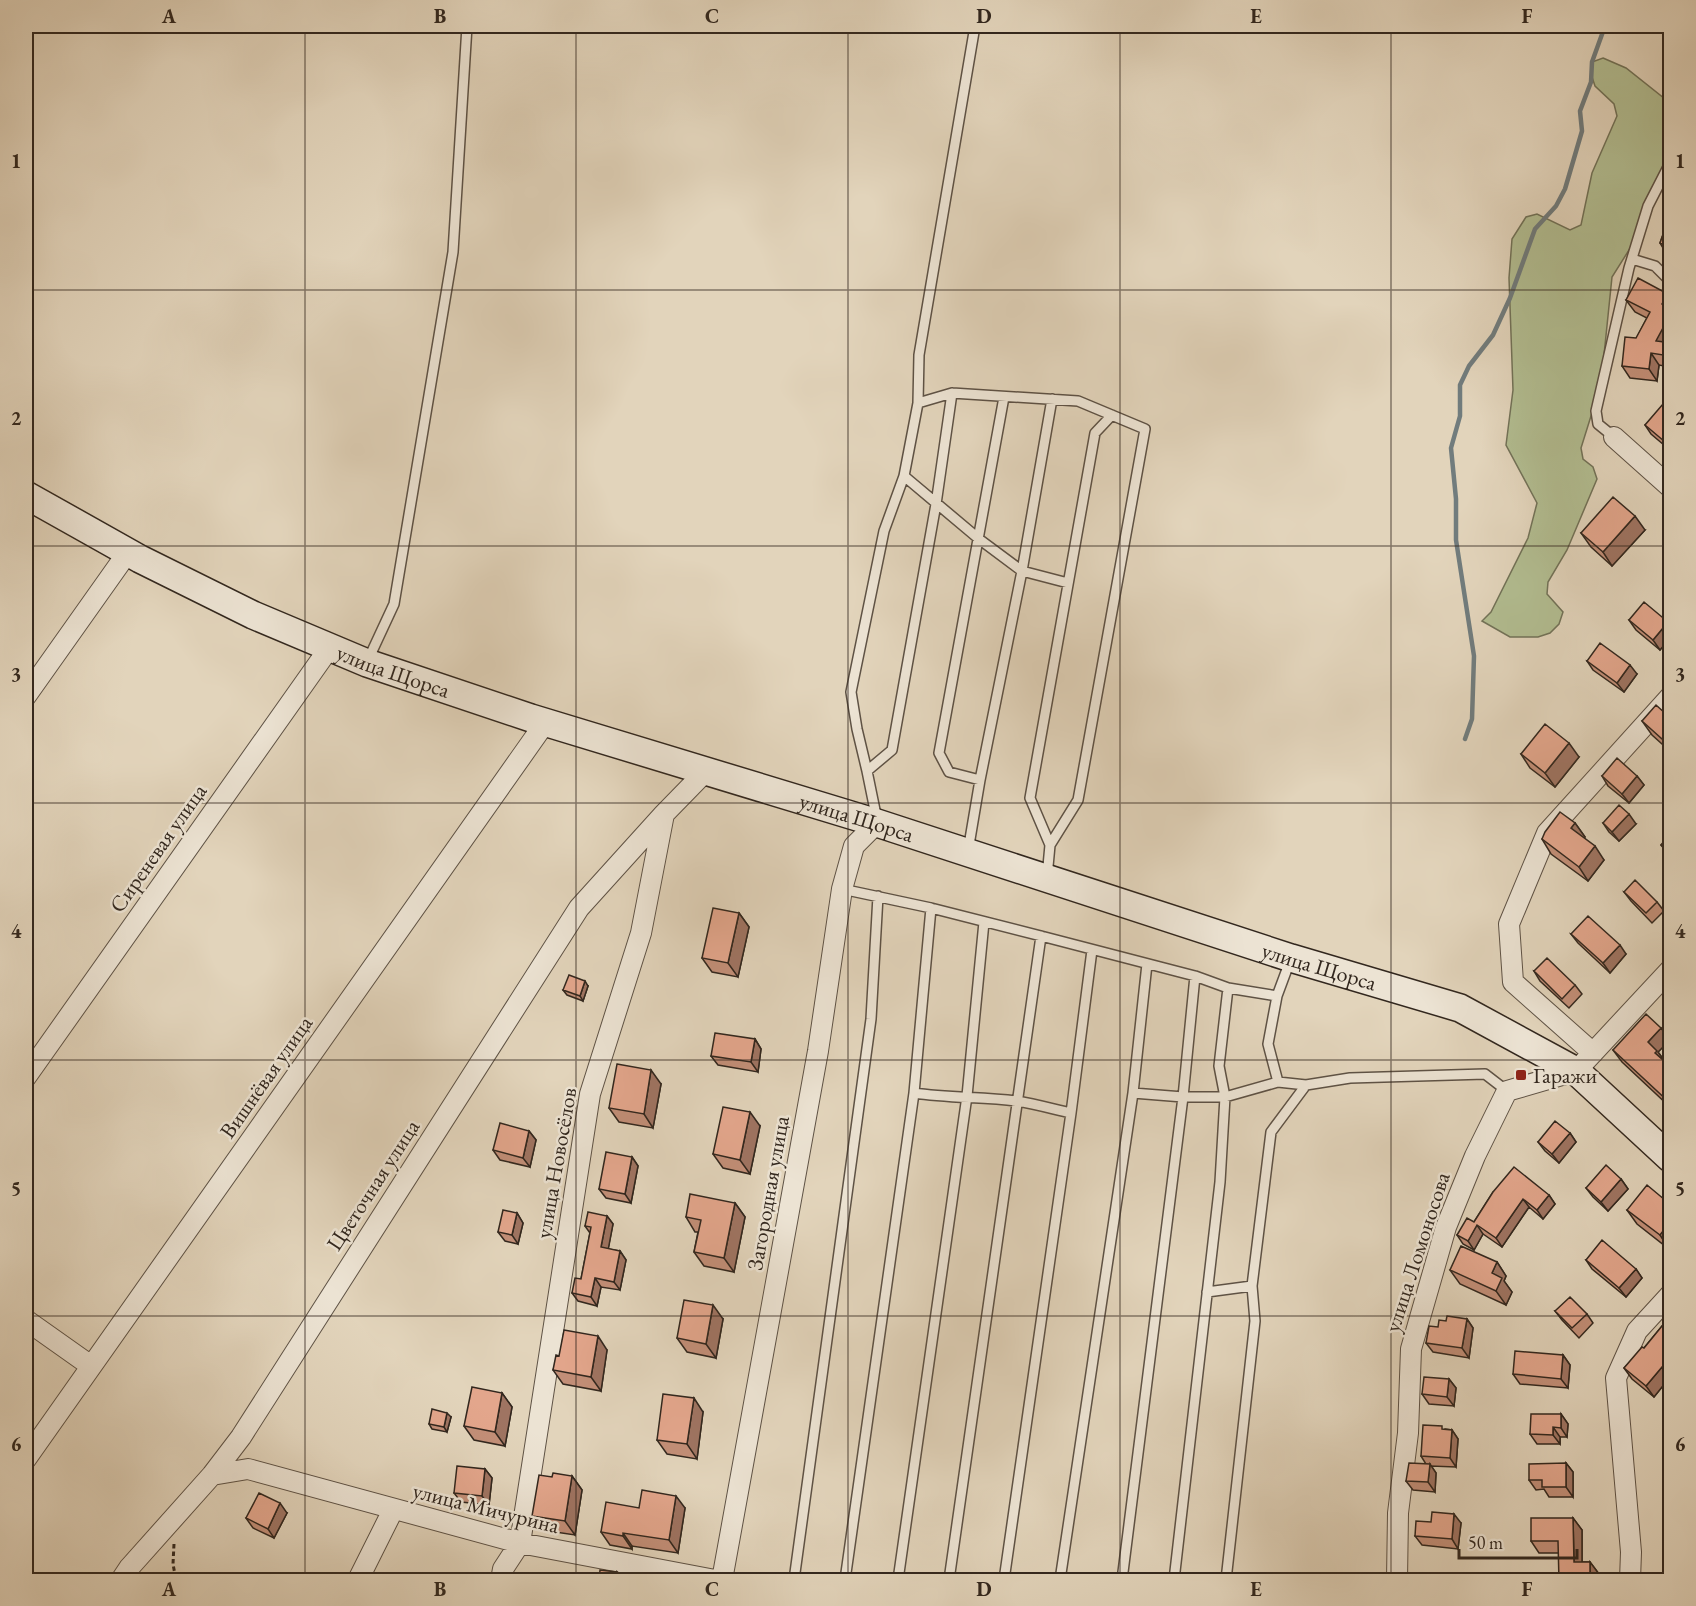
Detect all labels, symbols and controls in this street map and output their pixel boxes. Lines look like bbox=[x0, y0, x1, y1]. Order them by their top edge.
text: A bbox=[161, 3, 177, 29]
text: B bbox=[434, 3, 446, 29]
text: C bbox=[705, 3, 719, 29]
text: D bbox=[976, 3, 992, 29]
text: E bbox=[1250, 3, 1262, 29]
text: F bbox=[1522, 3, 1533, 29]
text: 1 bbox=[11, 148, 21, 174]
text: 1 bbox=[1675, 148, 1685, 174]
text: 2 bbox=[11, 405, 22, 431]
text: 2 bbox=[1675, 405, 1686, 431]
street label: улица Щорса bbox=[332, 637, 454, 704]
text: 3 bbox=[11, 661, 21, 687]
text: 3 bbox=[1675, 661, 1685, 687]
street label: Сиреневая улица bbox=[103, 778, 213, 918]
street label: улица Щорса bbox=[796, 786, 918, 849]
text: 4 bbox=[11, 918, 22, 944]
text: 4 bbox=[1675, 918, 1686, 944]
street label: улица Щорса bbox=[1258, 935, 1380, 997]
street label: Вишнёвая улица bbox=[213, 1010, 319, 1144]
place label: Гаражи bbox=[1533, 1061, 1598, 1090]
marker: Гаражи bbox=[1514, 1068, 1528, 1082]
street label: улица Новосёлов bbox=[528, 1085, 584, 1241]
street label: Загородная улица bbox=[740, 1113, 796, 1272]
street label: Цветочная улица bbox=[320, 1114, 426, 1256]
street label: улица Ломоносова bbox=[1377, 1168, 1457, 1336]
text: 5 bbox=[11, 1175, 21, 1201]
text: 5 bbox=[1675, 1175, 1685, 1201]
text: 6 bbox=[11, 1431, 22, 1457]
text: 6 bbox=[1675, 1431, 1686, 1457]
street label: улица Мичурина bbox=[410, 1476, 562, 1540]
scale bar bbox=[1459, 1522, 1578, 1560]
text: 50 m bbox=[1468, 1531, 1503, 1554]
text: A bbox=[161, 1576, 177, 1602]
text: B bbox=[434, 1576, 446, 1602]
text: C bbox=[705, 1576, 719, 1602]
text: D bbox=[976, 1576, 992, 1602]
text: E bbox=[1250, 1576, 1262, 1602]
text: F bbox=[1522, 1576, 1533, 1602]

